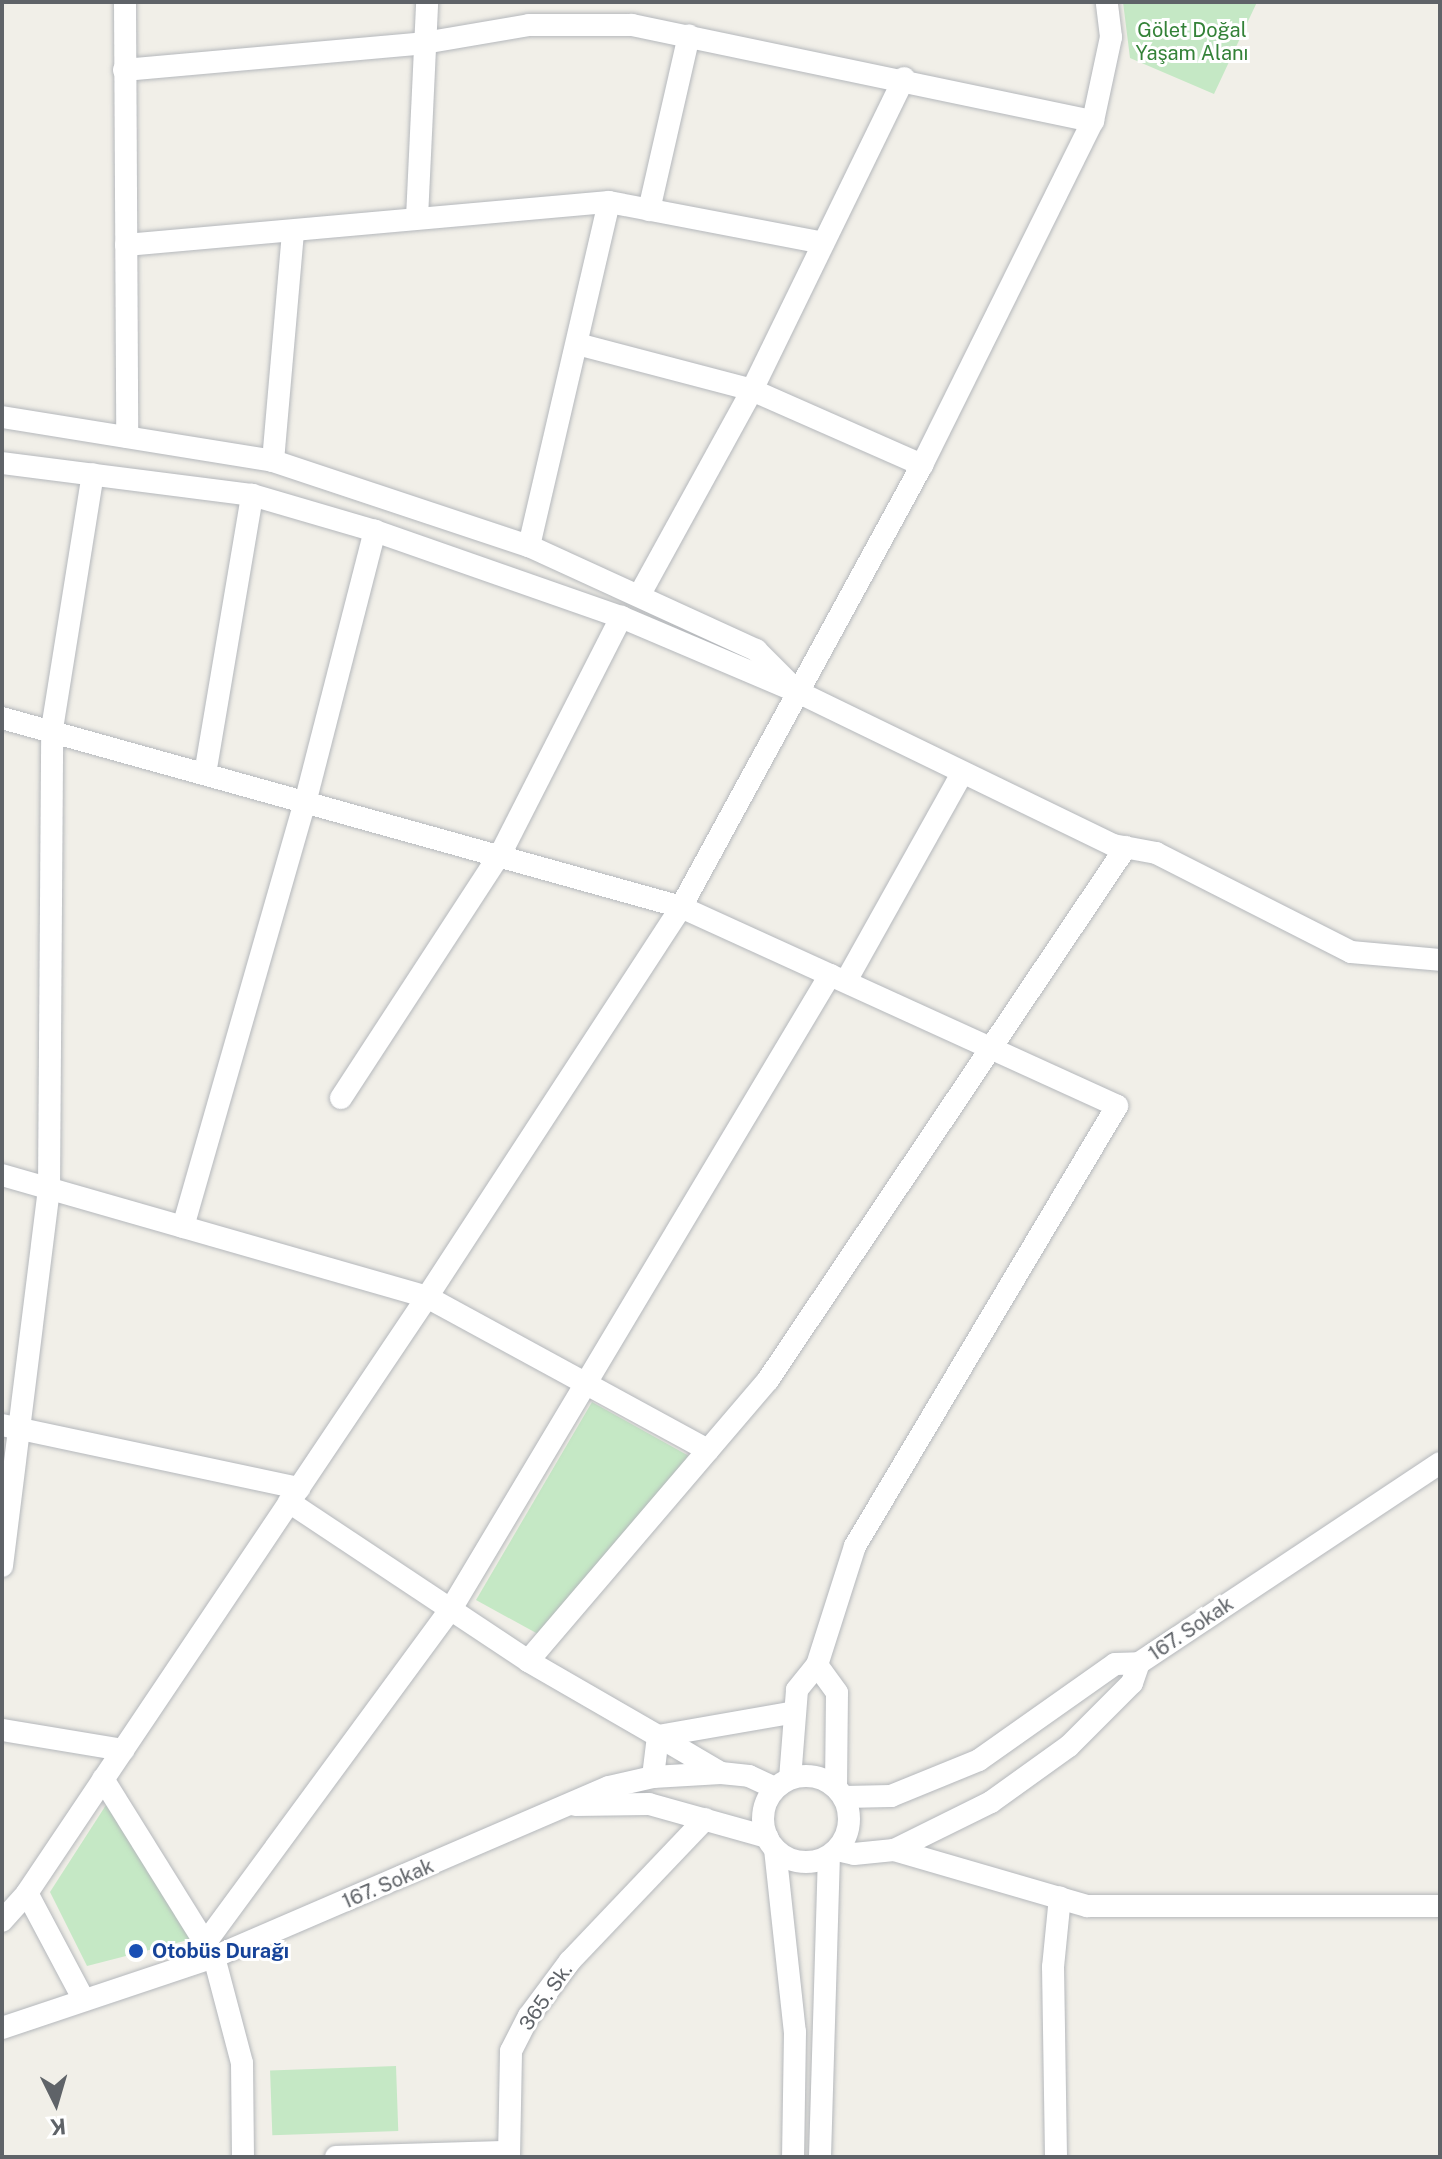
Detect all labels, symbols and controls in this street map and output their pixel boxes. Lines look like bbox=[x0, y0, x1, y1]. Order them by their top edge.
park label: Gölet Doğal Yaşam Alanı bbox=[1136, 18, 1248, 65]
street label: 167. Sokak bbox=[1144, 1592, 1238, 1666]
street label: 167. Sokak bbox=[339, 1854, 437, 1914]
place label: Otobüs Durağı bbox=[152, 1939, 289, 1963]
marker: Otobüs Durağı bbox=[127, 1942, 145, 1960]
street label: 365. Sk. bbox=[514, 1959, 578, 2035]
north arrow bbox=[16, 2063, 96, 2143]
text: K bbox=[49, 2113, 67, 2141]

